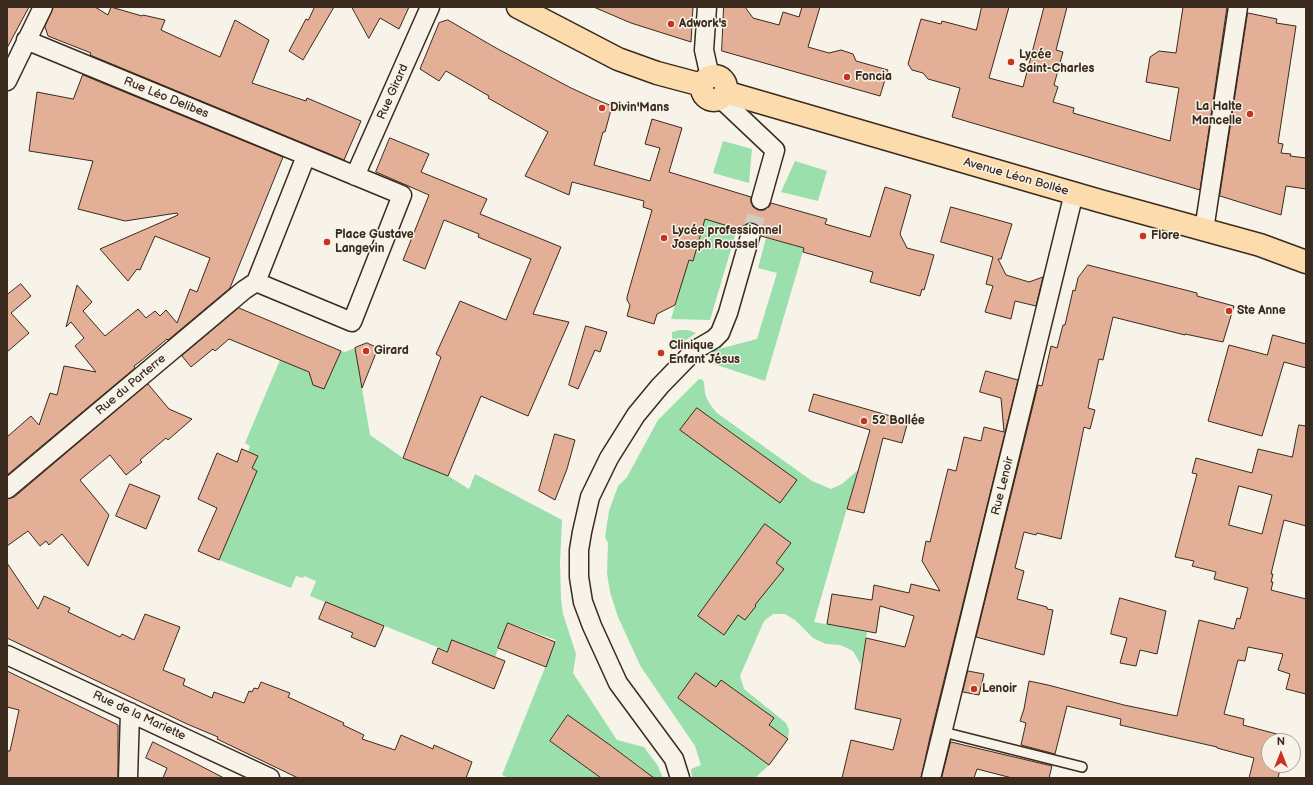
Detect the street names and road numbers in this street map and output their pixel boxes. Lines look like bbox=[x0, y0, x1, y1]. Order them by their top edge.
street label: Rue Girard bbox=[374, 62, 412, 122]
street label: Rue Léo Delibes bbox=[121, 74, 211, 122]
street label: Avenue Léon Bollée bbox=[962, 155, 1070, 199]
street label: Rue du Parterre bbox=[93, 352, 169, 418]
street label: Rue Lenoir bbox=[989, 455, 1017, 517]
street label: Rue de la Mariette bbox=[90, 688, 188, 744]

